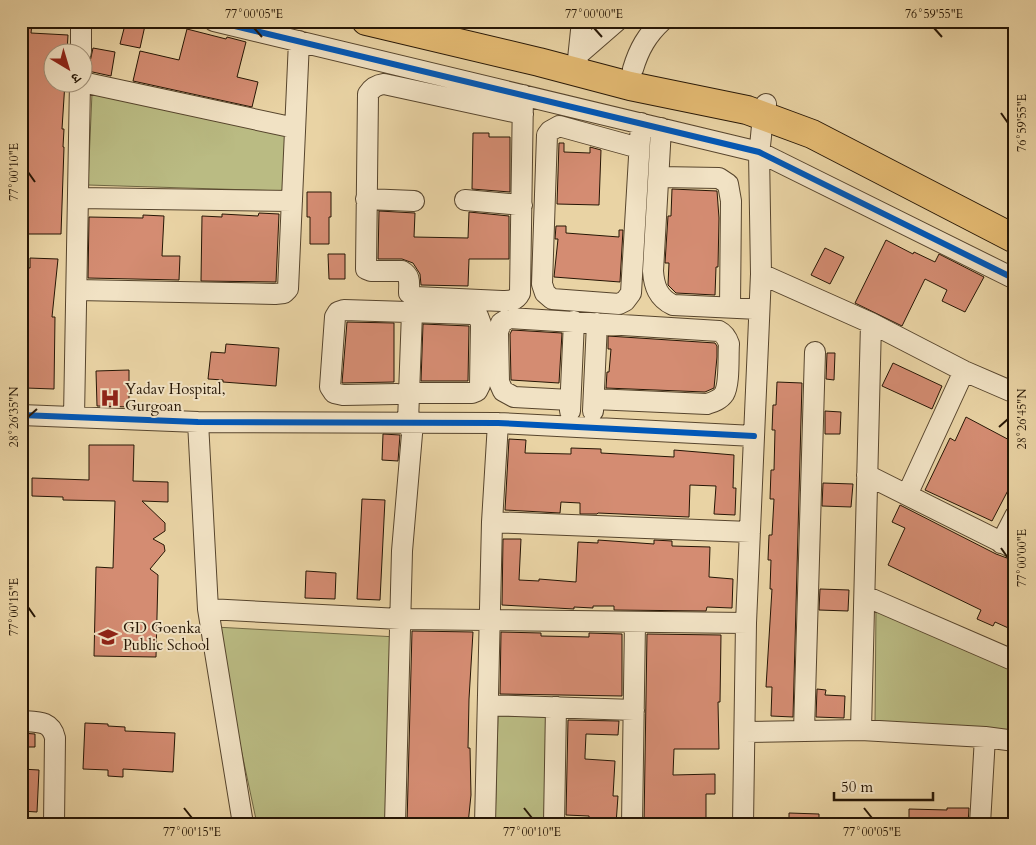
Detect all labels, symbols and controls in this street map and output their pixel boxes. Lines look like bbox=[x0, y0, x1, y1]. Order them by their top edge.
text: 77°00'05"E bbox=[225, 6, 283, 22]
text: 77°00'00"E bbox=[565, 6, 623, 22]
text: 76°59'55"E bbox=[905, 6, 963, 22]
north arrow bbox=[42, 42, 92, 92]
text: उ bbox=[66, 68, 85, 88]
text: 76°59'55"E bbox=[1014, 94, 1030, 152]
text: 77°00'10"E bbox=[6, 143, 22, 201]
place label: Yadav Hospital, Gurgoan bbox=[125, 379, 225, 416]
text: 28°26'35"N bbox=[6, 386, 22, 447]
hospital icon: Yadav Hospital, Gurgoan bbox=[99, 387, 121, 409]
text: 28°26'45"N bbox=[1014, 388, 1030, 449]
text: 77°00'00"E bbox=[1014, 529, 1030, 587]
text: 77°00'15"E bbox=[6, 578, 22, 636]
place label: GD Goenka Public School bbox=[123, 618, 210, 655]
school or university icon: GD Goenka Public School bbox=[97, 626, 119, 648]
scale bar bbox=[834, 770, 932, 802]
text: 50 m bbox=[841, 777, 873, 797]
text: 77°00'15"E bbox=[163, 824, 221, 840]
text: 77°00'10"E bbox=[503, 824, 561, 840]
text: 77°00'05"E bbox=[843, 824, 901, 840]

